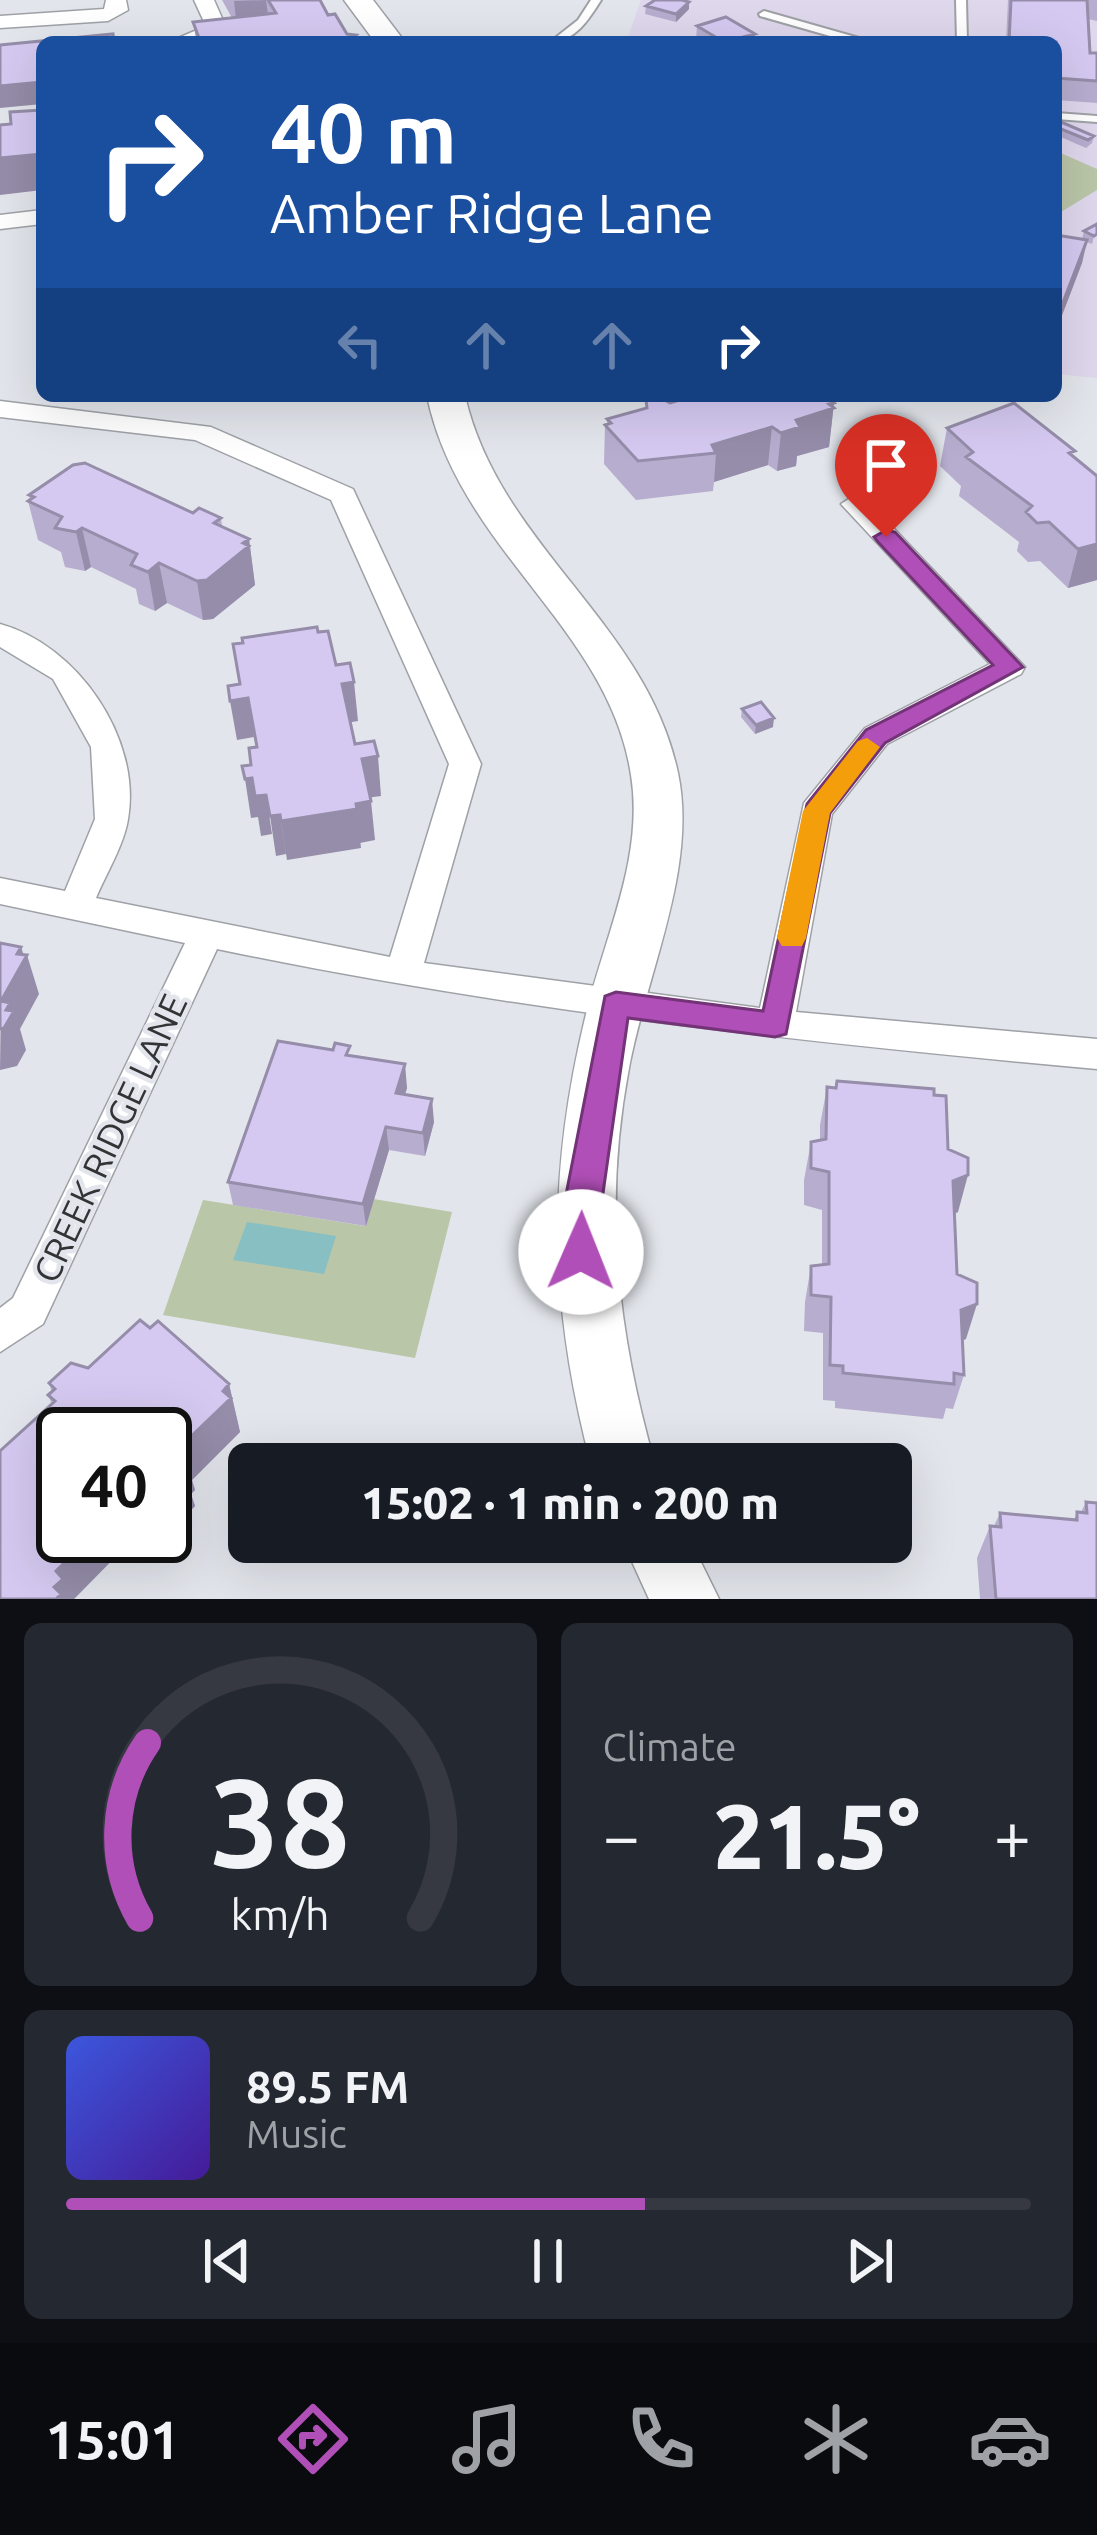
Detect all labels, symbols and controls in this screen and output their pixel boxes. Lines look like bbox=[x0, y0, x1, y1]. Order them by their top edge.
icon: right bbox=[72, 84, 228, 240]
text: 40 m bbox=[270, 85, 457, 179]
text: Amber Ridge Lane bbox=[270, 183, 714, 243]
icon: left bbox=[327, 312, 393, 378]
icon: ahead bbox=[453, 312, 519, 378]
icon: ahead bbox=[579, 312, 645, 378]
icon: right bbox=[705, 312, 771, 378]
pin bbox=[835, 414, 937, 537]
icon: arrive bbox=[853, 432, 919, 498]
street label: CREEK RIDGE LANE bbox=[25, 987, 194, 1288]
position arrow bbox=[518, 1189, 644, 1315]
speed limit sign: 40 bbox=[36, 1407, 192, 1563]
text: 15:02 · 1 min · 200 m bbox=[361, 1477, 779, 1528]
text: Climate bbox=[603, 1725, 737, 1768]
text: 38 bbox=[210, 1751, 351, 1891]
text: 21.5° bbox=[713, 1785, 920, 1886]
text: − bbox=[603, 1798, 640, 1872]
text: + bbox=[994, 1798, 1031, 1872]
text: km/h bbox=[231, 1889, 330, 1937]
text: 89.5 FM bbox=[246, 2061, 409, 2112]
text: Music bbox=[246, 2112, 347, 2155]
icon: previous bbox=[194, 2228, 260, 2294]
icon: pause bbox=[515, 2228, 581, 2294]
icon: next bbox=[837, 2228, 903, 2294]
icon: directions bbox=[271, 2397, 355, 2481]
icon: music bbox=[445, 2397, 529, 2481]
icon: phone bbox=[619, 2397, 703, 2481]
icon: climate bbox=[794, 2397, 878, 2481]
icon: car bbox=[968, 2397, 1052, 2481]
text: 15:01 bbox=[45, 2409, 180, 2469]

